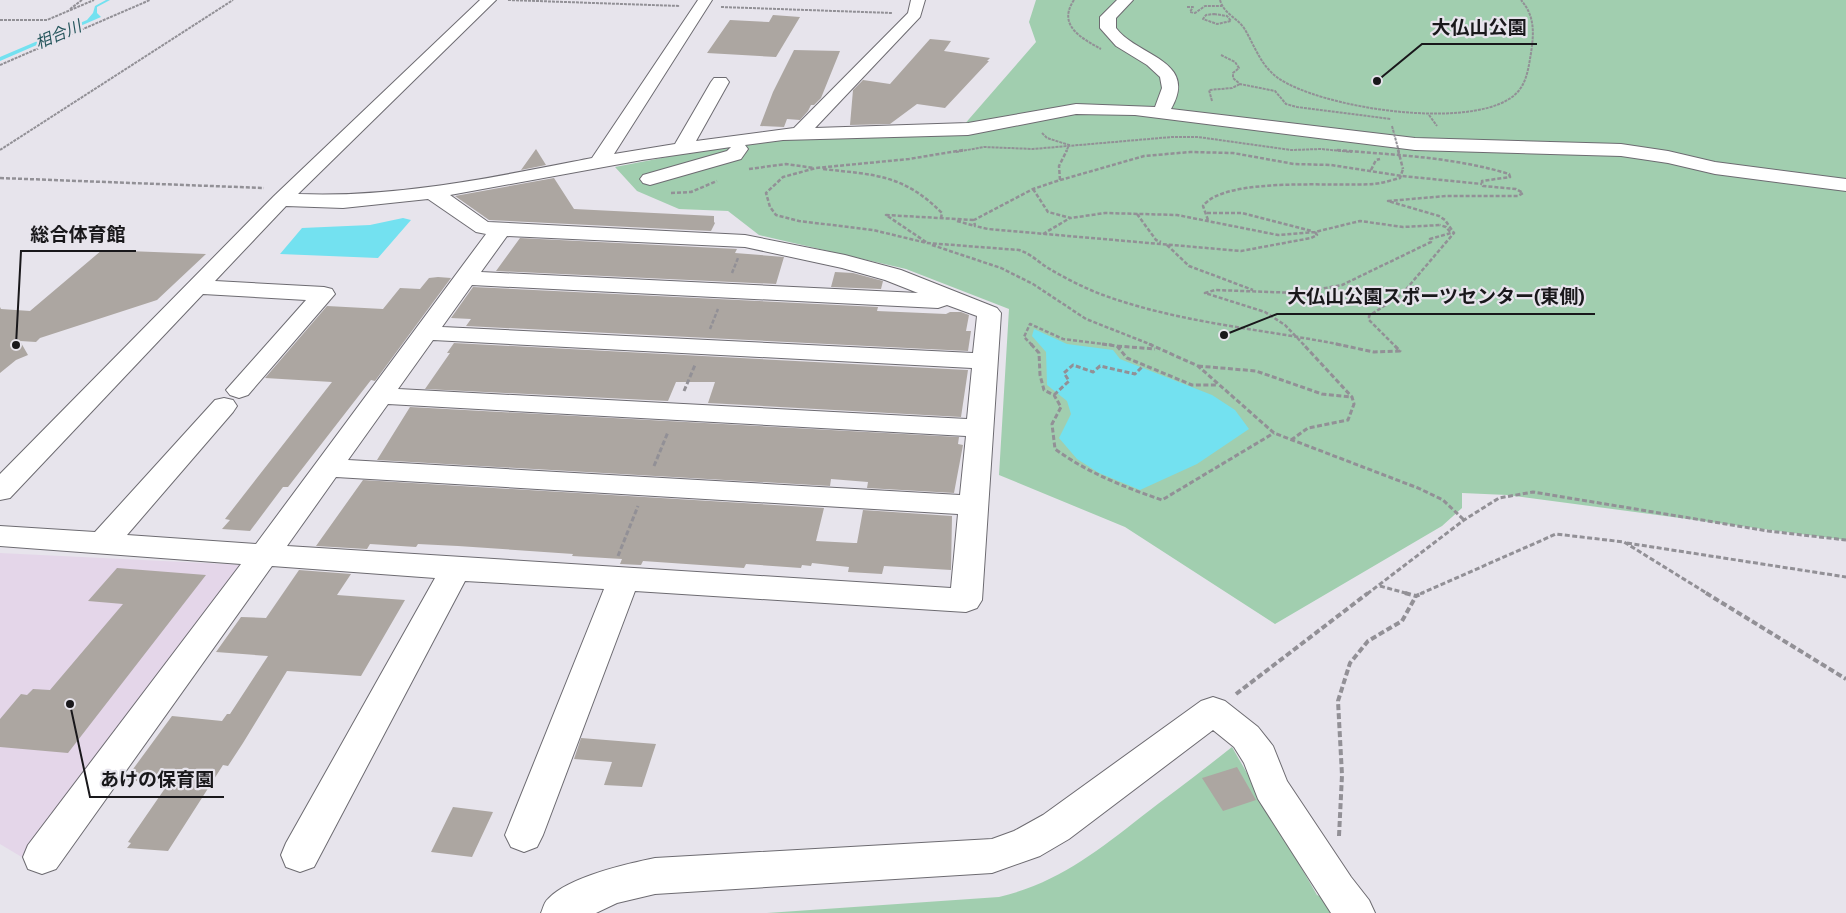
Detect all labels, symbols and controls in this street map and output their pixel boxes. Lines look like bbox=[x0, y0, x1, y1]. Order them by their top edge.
callout: 大仏山公園 bbox=[1422, 10, 1537, 44]
water label: 相合川 bbox=[32, 15, 86, 53]
text: 大仏山公園 bbox=[1431, 15, 1527, 39]
callout: 総合体育館 bbox=[21, 217, 136, 251]
text: 総合体育館 bbox=[30, 222, 126, 246]
callout: 大仏山公園スポーツセンター(東側) bbox=[1277, 280, 1595, 314]
text: 大仏山公園スポーツセンター(東側) bbox=[1287, 284, 1585, 308]
callout: あけの保育園 bbox=[90, 763, 224, 797]
text: あけの保育園 bbox=[100, 767, 214, 791]

